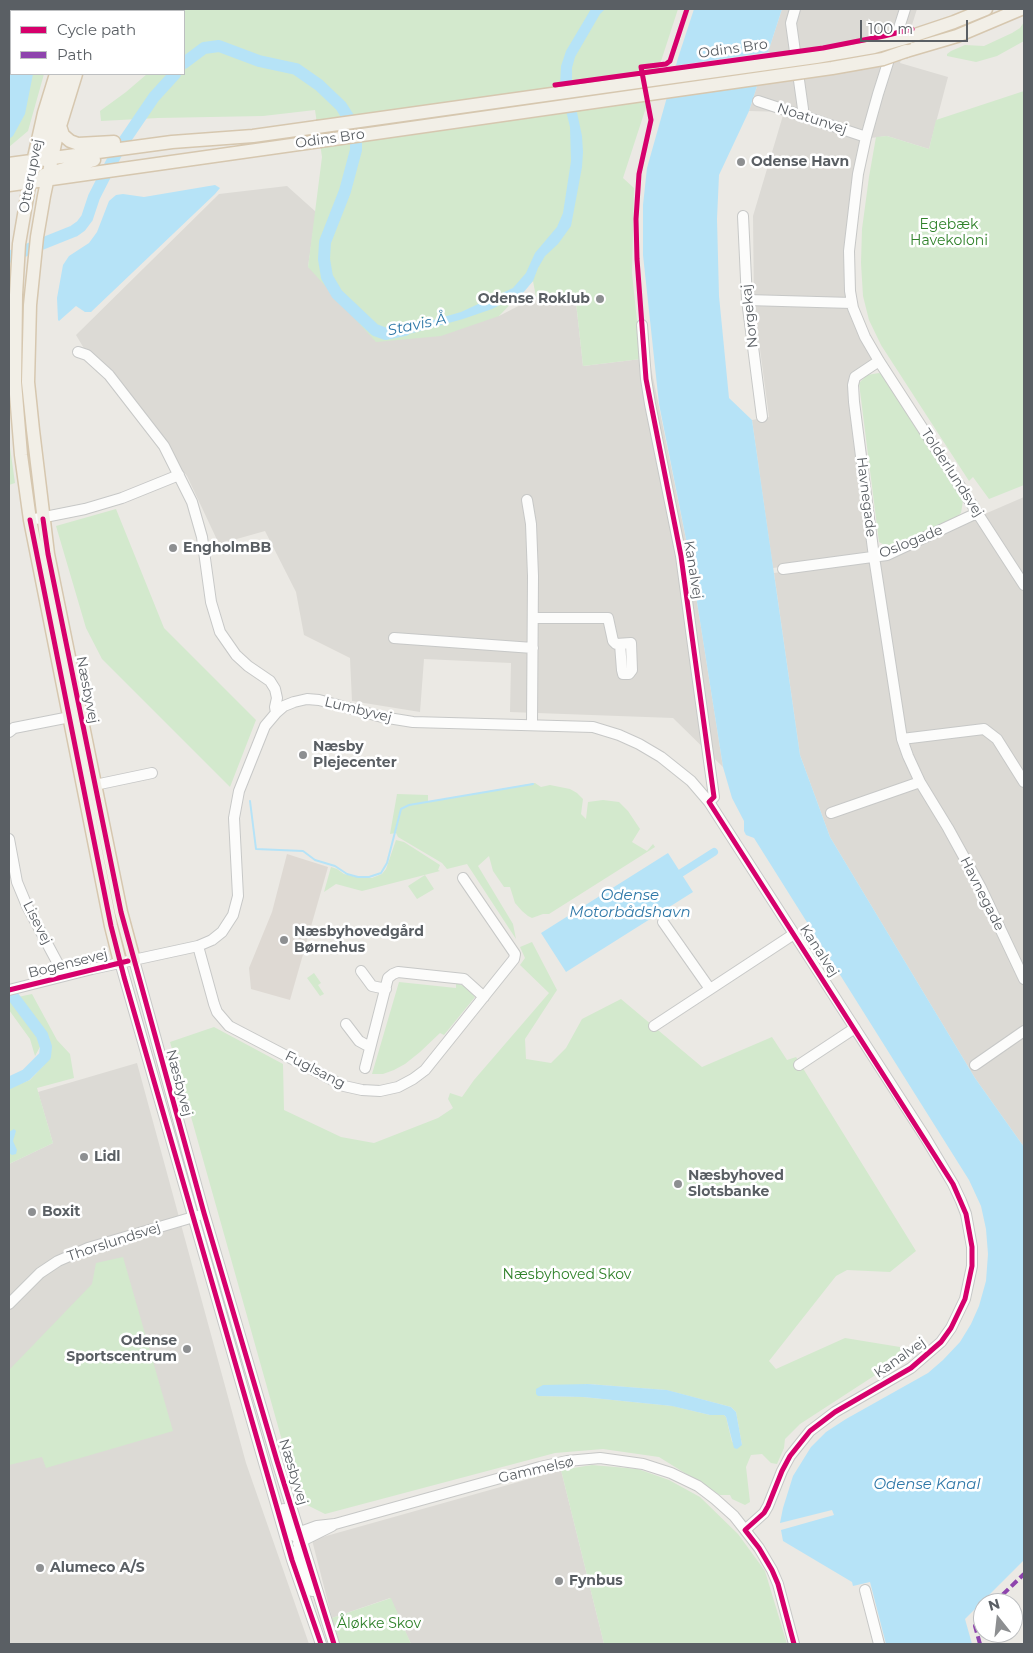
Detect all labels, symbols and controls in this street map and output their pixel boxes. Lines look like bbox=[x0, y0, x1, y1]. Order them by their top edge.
legend bbox=[10, 10, 185, 75]
scale bar bbox=[863, 10, 970, 42]
text: 100 m bbox=[868, 19, 913, 38]
text: Cycle path bbox=[57, 20, 136, 39]
street label: Odins Bro bbox=[697, 36, 769, 62]
text: Path bbox=[57, 45, 93, 64]
street label: Noatunvej bbox=[775, 100, 849, 138]
street label: Odins Bro bbox=[294, 126, 366, 152]
street label: Otterupvej bbox=[16, 138, 46, 214]
place label: Odense Havn bbox=[751, 154, 849, 170]
marker: Odense Havn bbox=[735, 156, 747, 168]
park label: Egebæk Havekoloni bbox=[910, 217, 988, 250]
street label: Norgekaj bbox=[738, 283, 762, 349]
place label: Odense Roklub bbox=[478, 291, 590, 307]
marker: Odense Roklub bbox=[594, 293, 606, 305]
water label: Stavis Å bbox=[386, 310, 448, 340]
street label: Tolderlundsvej bbox=[917, 426, 987, 520]
street label: Havnegade bbox=[853, 456, 879, 538]
street label: Oslogade bbox=[877, 522, 945, 562]
place label: EngholmBB bbox=[183, 540, 271, 556]
street label: Kanalvej bbox=[680, 540, 706, 600]
marker: EngholmBB bbox=[167, 542, 179, 554]
street label: Næsbyvej bbox=[72, 655, 102, 725]
street label: Lumbyvej bbox=[323, 694, 393, 726]
place label: Næsby Plejecenter bbox=[313, 739, 397, 772]
marker: Næsby Plejecenter bbox=[297, 749, 309, 761]
street label: Havnegade bbox=[956, 854, 1008, 934]
water label: Odense Motorbådshavn bbox=[569, 887, 691, 922]
street label: Lisevej bbox=[19, 898, 55, 948]
street label: Kanalvej bbox=[796, 922, 842, 980]
place label: Næsbyhovedgård Børnehus bbox=[294, 924, 424, 956]
marker: Næsbyhovedgård Børnehus bbox=[278, 934, 290, 946]
street label: Bogensevej bbox=[26, 946, 110, 982]
street label: Næsbyvej bbox=[162, 1048, 196, 1118]
street label: Fuglsang bbox=[282, 1048, 348, 1092]
place label: Lidl bbox=[94, 1149, 121, 1165]
marker: Lidl bbox=[78, 1151, 90, 1163]
place label: Næsbyhoved Slotsbanke bbox=[688, 1168, 784, 1200]
marker: Næsbyhoved Slotsbanke bbox=[672, 1178, 684, 1190]
place label: Boxit bbox=[42, 1204, 80, 1220]
marker: Boxit bbox=[26, 1206, 38, 1218]
street label: Thorslundsvej bbox=[65, 1219, 163, 1265]
park label: Næsbyhoved Skov bbox=[503, 1267, 631, 1283]
place label: Odense Sportscentrum bbox=[66, 1333, 177, 1365]
street label: Kanalvej bbox=[871, 1334, 929, 1382]
marker: Odense Sportscentrum bbox=[181, 1343, 193, 1355]
street label: Næsbyvej bbox=[275, 1437, 311, 1507]
street label: Gammelsø bbox=[497, 1453, 575, 1487]
water label: Odense Kanal bbox=[873, 1476, 981, 1494]
place label: Alumeco A/S bbox=[50, 1560, 145, 1576]
marker: Alumeco A/S bbox=[34, 1562, 46, 1574]
place label: Fynbus bbox=[569, 1573, 623, 1589]
marker: Fynbus bbox=[553, 1575, 565, 1587]
north arrow bbox=[973, 1593, 1023, 1643]
text: N bbox=[986, 1594, 1002, 1615]
park label: Åløkke Skov bbox=[337, 1616, 421, 1632]

